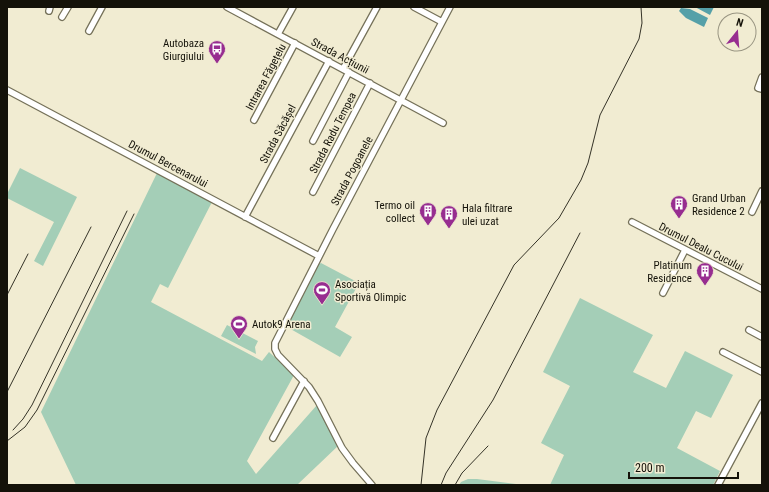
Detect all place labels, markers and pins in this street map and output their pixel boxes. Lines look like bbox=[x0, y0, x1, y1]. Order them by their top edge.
place label: Autobaza Giurgiului bbox=[163, 37, 204, 63]
bus stop icon: Autobaza Giurgiului bbox=[207, 39, 227, 64]
place label: Grand Urban Residence 2 bbox=[692, 192, 746, 218]
building icon: Grand Urban Residence 2 bbox=[669, 194, 689, 219]
place label: Termo oil collect bbox=[374, 199, 415, 225]
building icon: Termo oil collect bbox=[418, 201, 438, 226]
place label: Hala filtrare ulei uzat bbox=[462, 202, 512, 228]
building icon: Hala filtrare ulei uzat bbox=[439, 204, 459, 229]
place label: Platinum Residence bbox=[647, 259, 692, 285]
building icon: Platinum Residence bbox=[695, 261, 715, 286]
place label: Asociația Sportivă Olimpic bbox=[335, 278, 406, 304]
sports icon: Asociația Sportivă Olimpic bbox=[312, 280, 332, 305]
sports icon: Autok9 Arena bbox=[229, 314, 249, 339]
place label: Autok9 Arena bbox=[252, 318, 311, 331]

